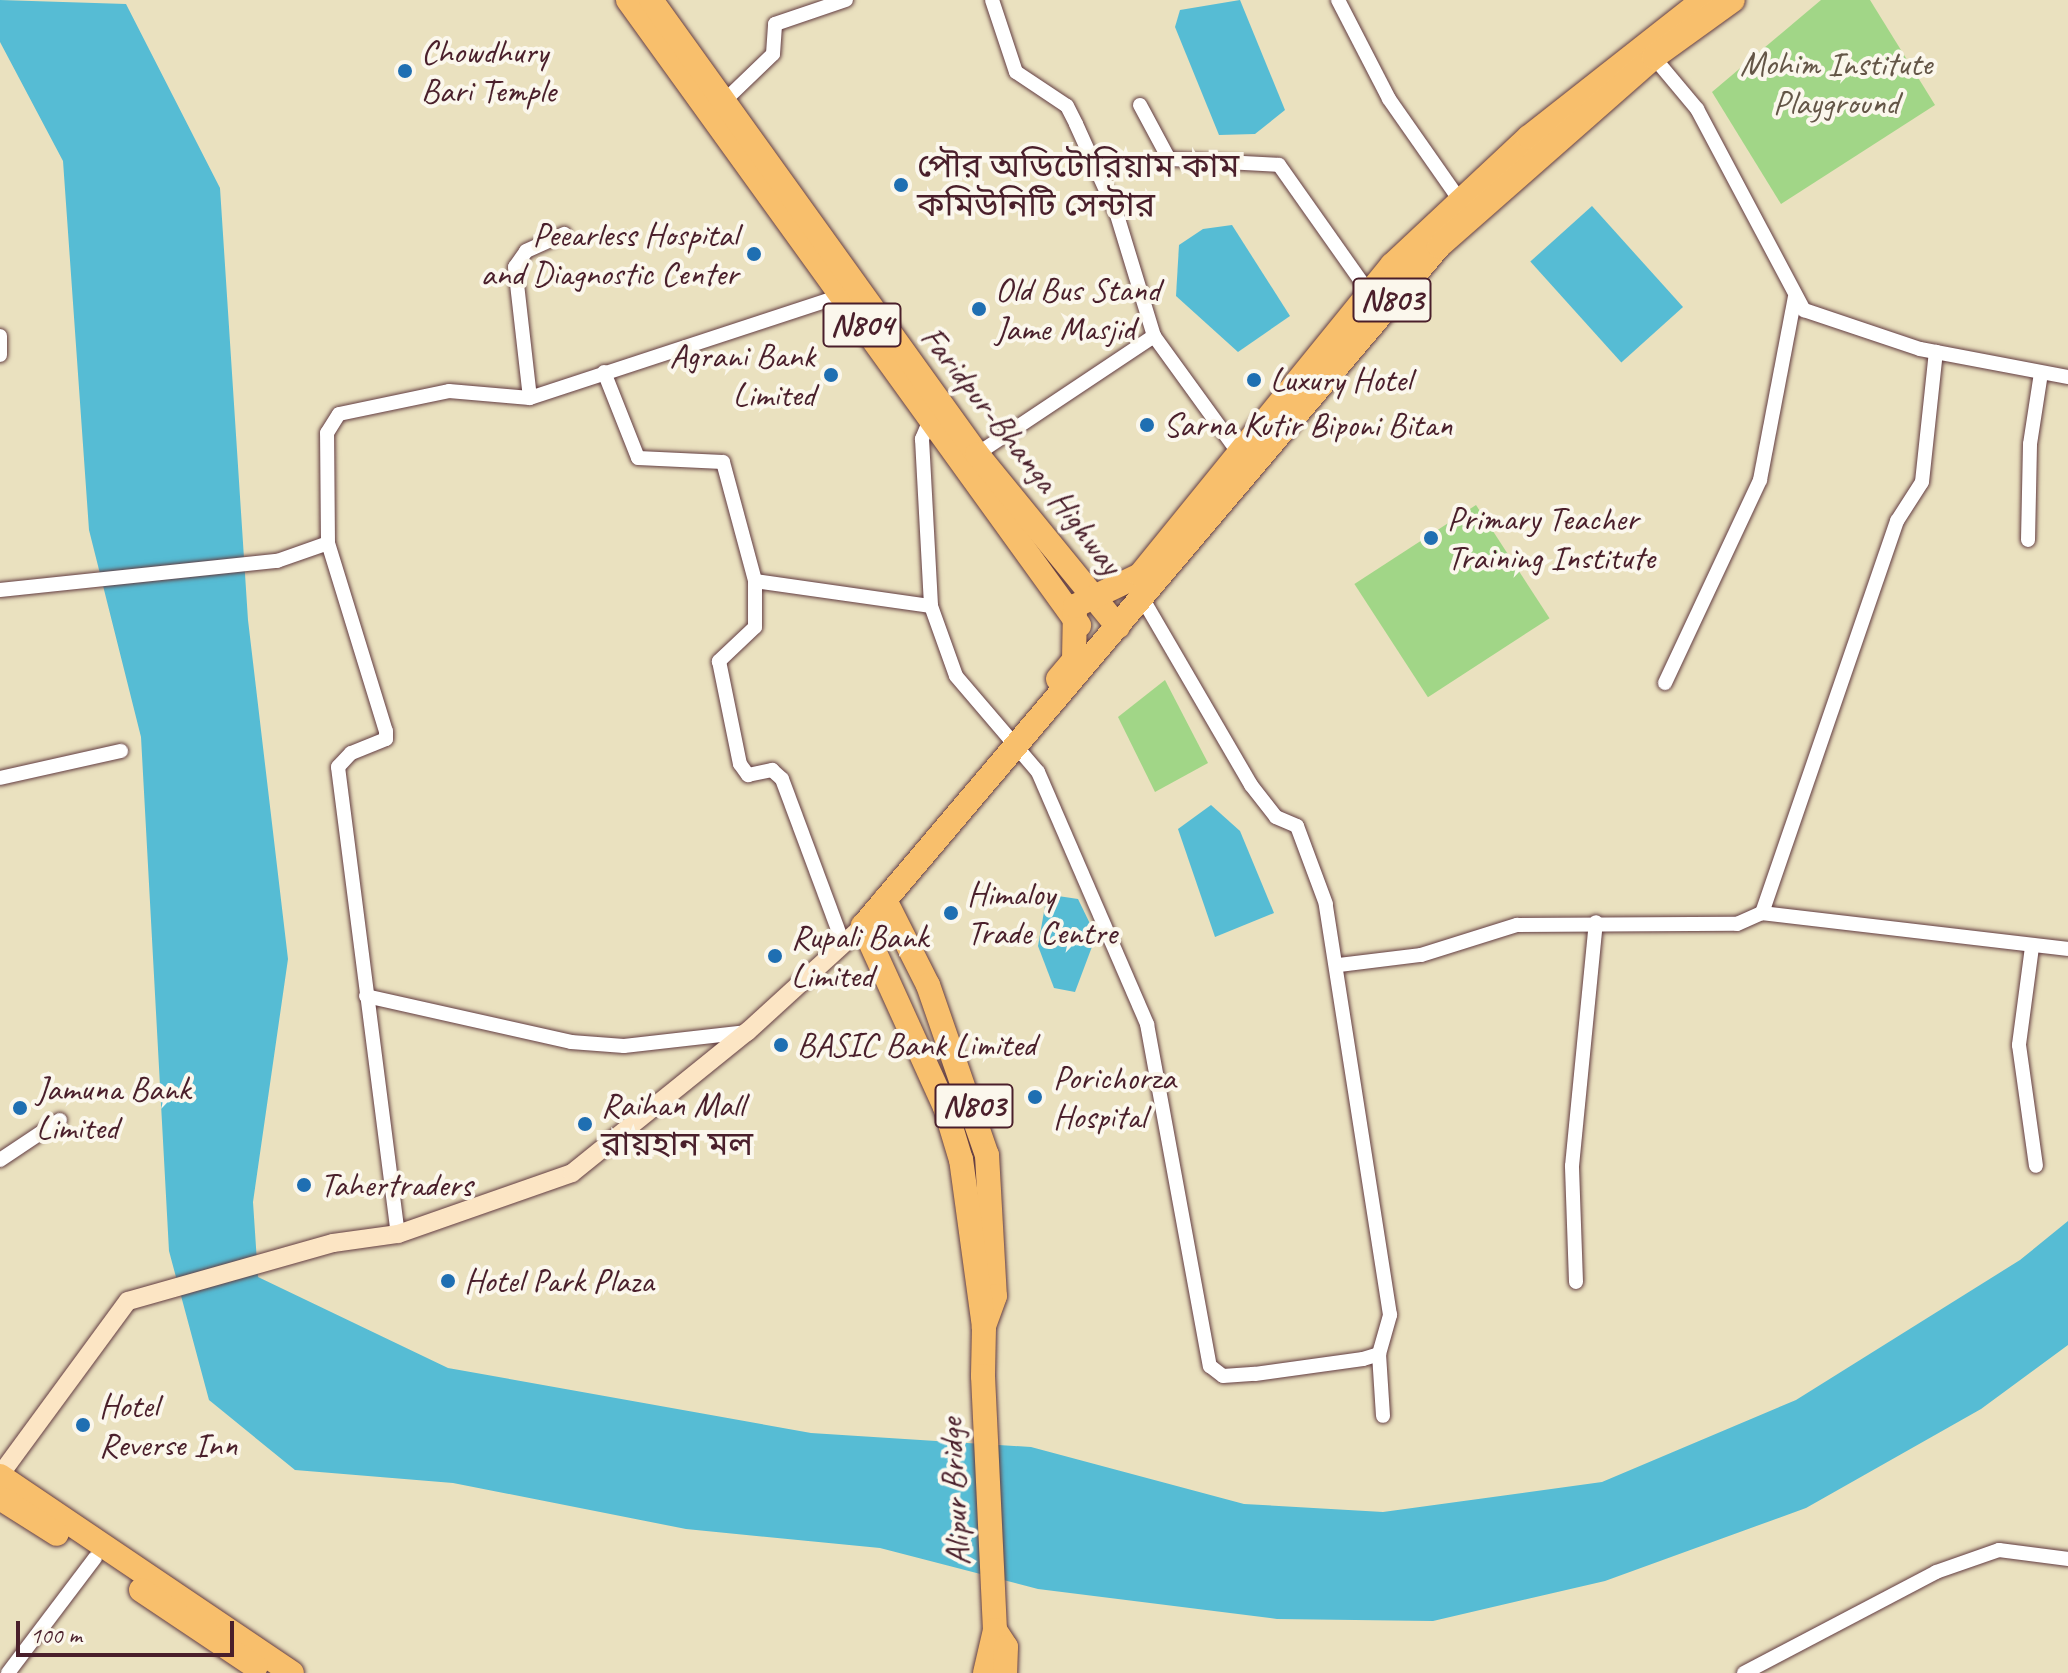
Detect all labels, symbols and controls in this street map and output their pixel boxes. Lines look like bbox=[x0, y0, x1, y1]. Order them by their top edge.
place label: Chowdhury Bari Temple bbox=[421, 31, 553, 110]
park label: Mohim Institute Playground bbox=[1740, 43, 1932, 122]
marker: Chowdhury Bari Temple bbox=[396, 62, 414, 80]
place label: পৌর অডিটোরিয়াম কাম কমিউনিটি সেন্টার bbox=[917, 145, 1239, 224]
marker: পৌর অডিটোরিয়াম কাম কমিউনিটি সেন্টার bbox=[892, 176, 910, 194]
place label: Peearless Hospital and Diagnostic Center bbox=[480, 214, 738, 294]
marker: Peearless Hospital and Diagnostic Center bbox=[745, 245, 763, 263]
place label: Old Bus Stand Jame Masjid bbox=[995, 269, 1162, 348]
road number: N803 bbox=[1352, 272, 1432, 328]
road number: N804 bbox=[822, 297, 902, 353]
marker: Old Bus Stand Jame Masjid bbox=[970, 300, 988, 318]
street label: Faridpur-Bhanga Highway bbox=[912, 318, 1132, 582]
place label: Agrani Bank Limited bbox=[669, 335, 815, 414]
place label: Luxury Hotel bbox=[1270, 360, 1412, 400]
marker: Agrani Bank Limited bbox=[822, 366, 840, 384]
marker: Luxury Hotel bbox=[1245, 371, 1263, 389]
place label: Sarna Kutir Biponi Bitan bbox=[1163, 405, 1453, 445]
marker: Sarna Kutir Biponi Bitan bbox=[1138, 416, 1156, 434]
place label: Primary Teacher Training Institute bbox=[1447, 498, 1654, 578]
marker: Primary Teacher Training Institute bbox=[1422, 529, 1440, 547]
place label: Himaloy Trade Centre bbox=[967, 873, 1116, 952]
marker: Himaloy Trade Centre bbox=[942, 904, 960, 922]
place label: Rupali Bank Limited bbox=[791, 916, 928, 996]
marker: Rupali Bank Limited bbox=[766, 947, 784, 965]
place label: BASIC Bank Limited bbox=[797, 1025, 1036, 1065]
marker: BASIC Bank Limited bbox=[772, 1036, 790, 1054]
place label: Porichorza Hospital bbox=[1053, 1057, 1176, 1136]
place label: Jamuna Bank Limited bbox=[36, 1068, 190, 1148]
road number: N803 bbox=[934, 1078, 1014, 1134]
place label: Raihan Mall রায়হান মল bbox=[601, 1084, 753, 1164]
marker: Porichorza Hospital bbox=[1024, 1086, 1046, 1108]
marker: Jamuna Bank Limited bbox=[11, 1099, 29, 1117]
marker: Raihan Mall রায়হান মল bbox=[576, 1115, 594, 1133]
place label: Tahertraders bbox=[320, 1165, 472, 1205]
marker: Tahertraders bbox=[295, 1176, 313, 1194]
place label: Hotel Park Plaza bbox=[464, 1261, 655, 1301]
marker: Hotel Park Plaza bbox=[439, 1272, 457, 1290]
place label: Hotel Reverse Inn bbox=[99, 1385, 237, 1464]
marker: Hotel Reverse Inn bbox=[74, 1416, 92, 1434]
street label: Alipur Bridge bbox=[930, 1417, 978, 1567]
scale bar bbox=[20, 1605, 238, 1655]
text: 100 m bbox=[30, 1620, 82, 1650]

